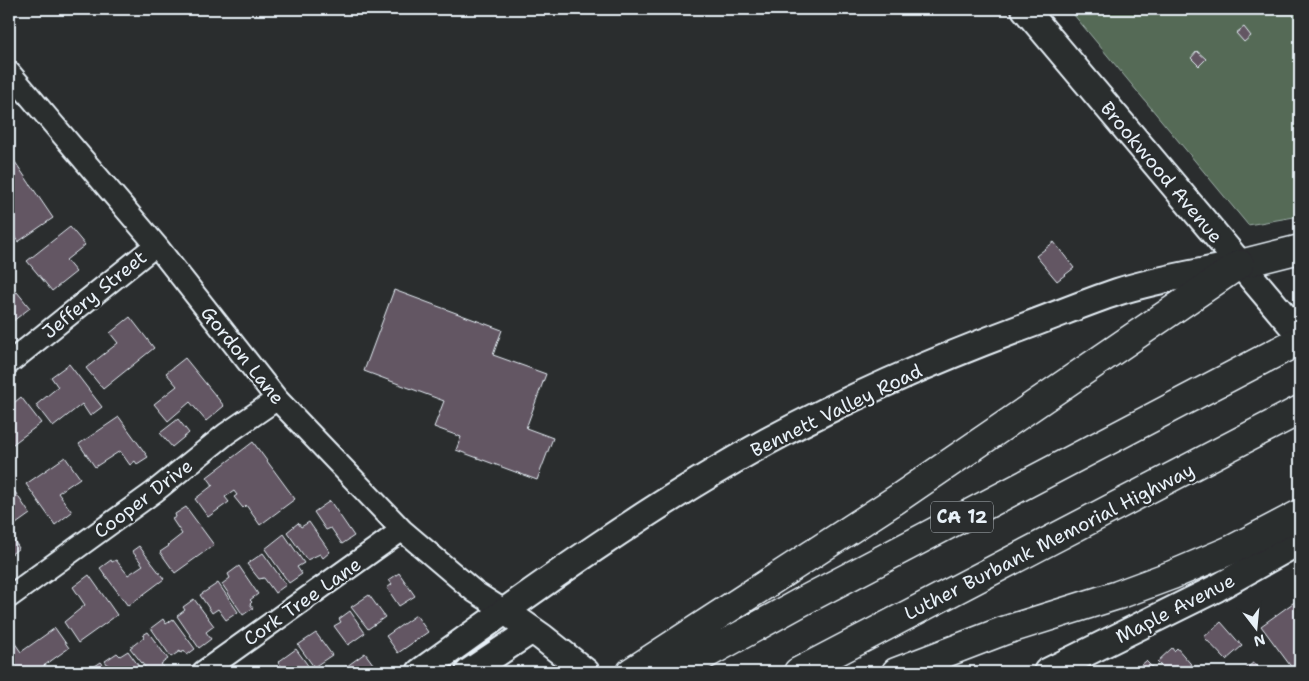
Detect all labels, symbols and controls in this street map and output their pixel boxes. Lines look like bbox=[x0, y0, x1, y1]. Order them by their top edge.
street label: Brookwood Avenue bbox=[1095, 96, 1228, 248]
street label: Jeffery Street bbox=[37, 245, 152, 344]
street label: Gordon Lane bbox=[195, 301, 290, 410]
street label: Bennett Valley Road bbox=[746, 358, 926, 463]
street label: Cooper Drive bbox=[89, 453, 198, 544]
street label: Luther Burbank Memorial Highway bbox=[900, 457, 1199, 626]
road number: CA 12 bbox=[931, 502, 993, 532]
street label: Cork Tree Lane bbox=[238, 552, 366, 651]
street label: Maple Avenue bbox=[1111, 568, 1239, 649]
north arrow bbox=[1232, 604, 1282, 654]
text: N bbox=[1252, 630, 1267, 651]

